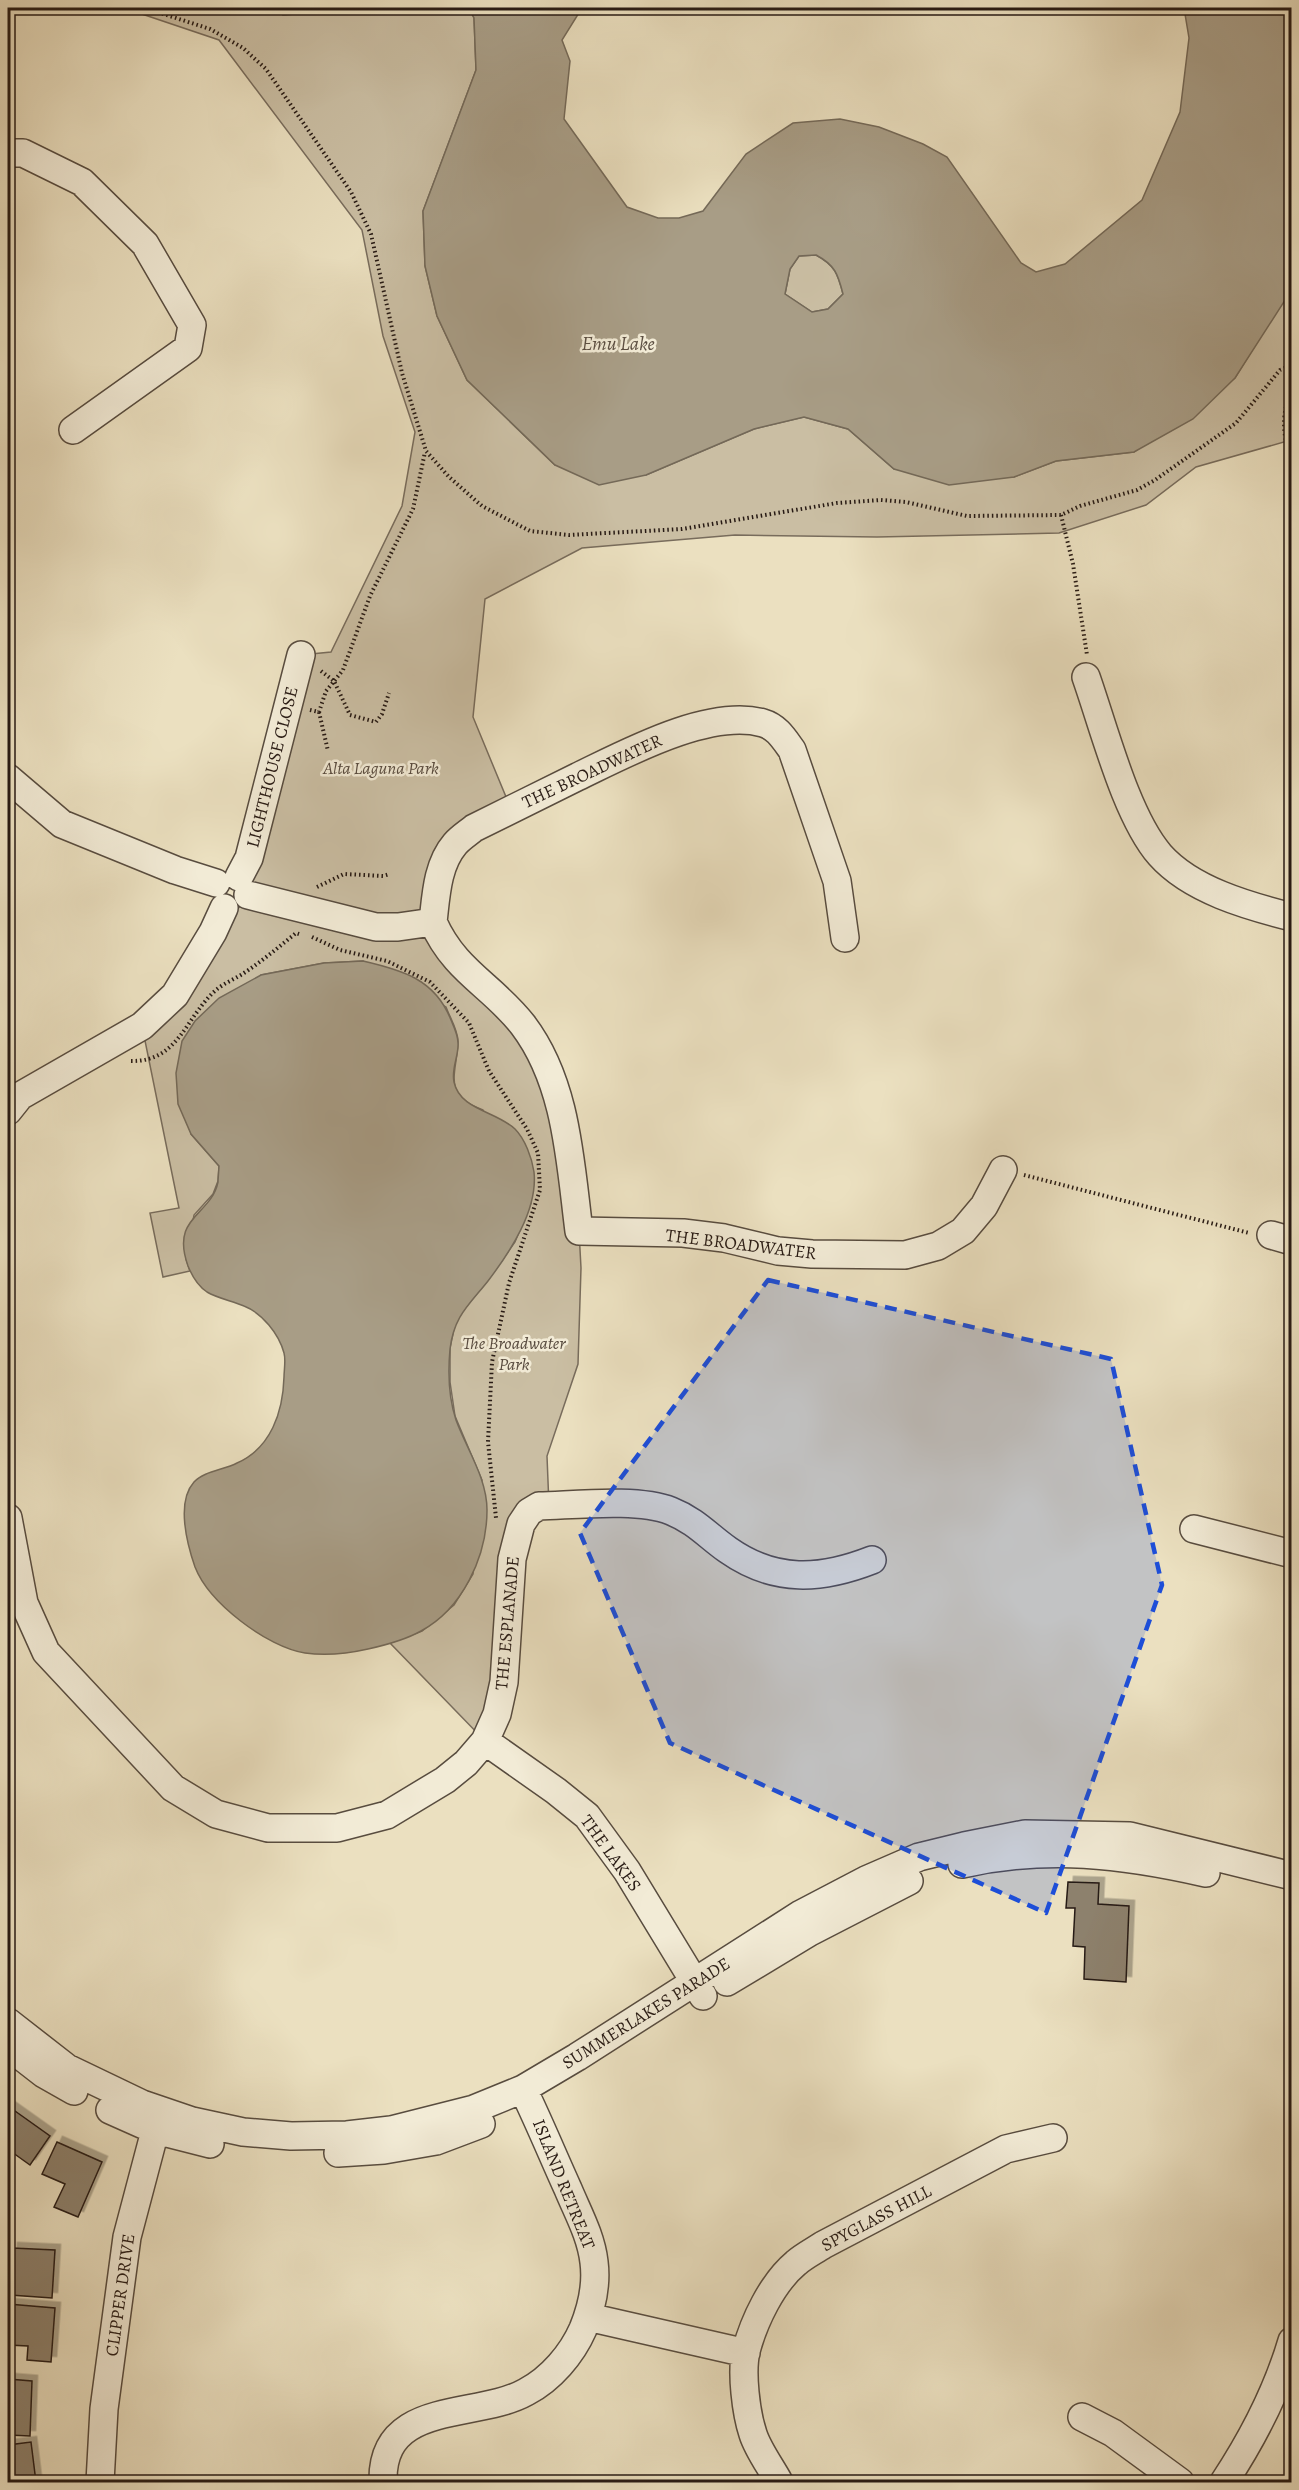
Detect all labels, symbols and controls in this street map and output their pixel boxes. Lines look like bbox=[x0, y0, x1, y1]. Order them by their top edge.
water label: Emu Lake bbox=[581, 330, 655, 357]
street label: LIGHTHOUSE CLOSE bbox=[240, 684, 304, 850]
street label: THE BROADWATER bbox=[518, 728, 666, 814]
park label: Alta Laguna Park bbox=[322, 756, 439, 780]
street label: THE BROADWATER bbox=[664, 1223, 818, 1265]
park label: The Broadwater Park bbox=[462, 1331, 566, 1376]
street label: THE ESPLANADE bbox=[489, 1555, 525, 1691]
street label: THE LAKES bbox=[575, 1810, 647, 1896]
street label: SUMMERLAKES PARADE bbox=[557, 1951, 735, 2075]
street label: ISLAND RETREAT bbox=[527, 2115, 601, 2253]
street label: SPYGLASS HILL bbox=[817, 2178, 936, 2257]
street label: CLIPPER DRIVE bbox=[100, 2232, 140, 2358]

